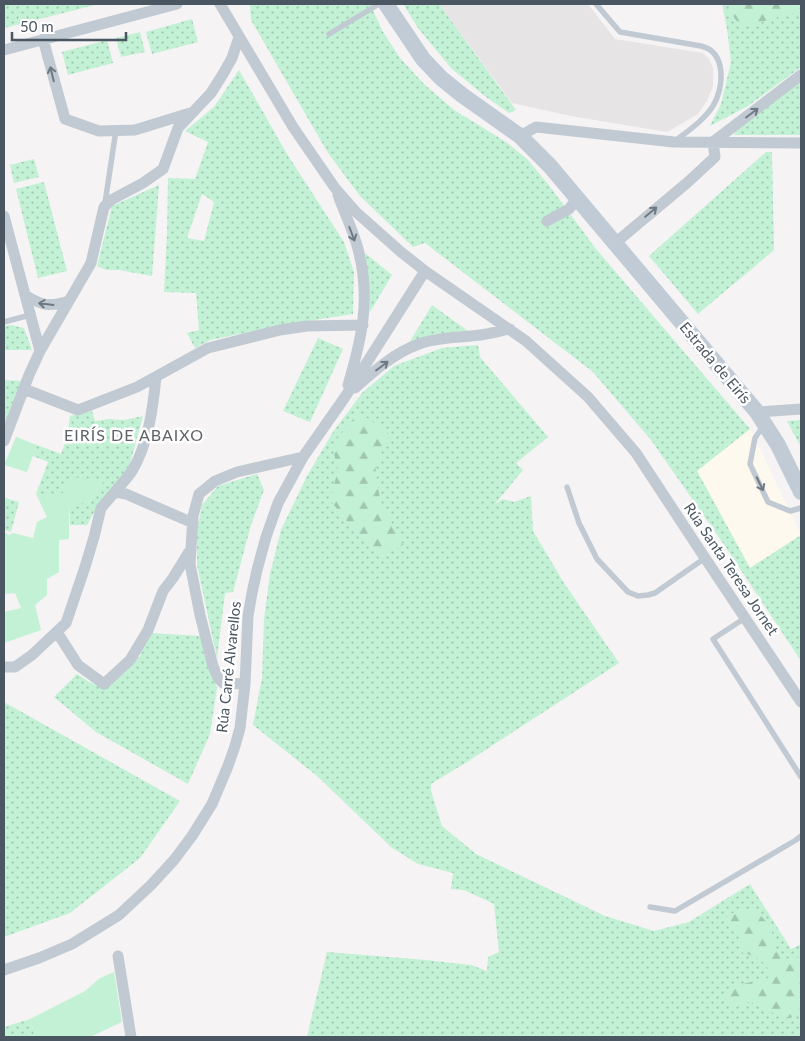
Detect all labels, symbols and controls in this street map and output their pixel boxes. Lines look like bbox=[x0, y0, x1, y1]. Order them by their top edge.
scale bar bbox=[12, 10, 126, 42]
text: 50 m bbox=[20, 17, 54, 35]
one-way arrow bbox=[47, 66, 56, 82]
one-way arrow bbox=[745, 108, 759, 118]
one-way arrow bbox=[645, 207, 658, 218]
one-way arrow bbox=[348, 226, 358, 241]
one-way arrow bbox=[39, 299, 55, 309]
street label: Estrada de Eirís bbox=[676, 318, 755, 407]
one-way arrow bbox=[375, 360, 388, 371]
district label: EIRÍS DE ABAIXO bbox=[64, 425, 204, 444]
one-way arrow bbox=[755, 476, 765, 491]
street label: Rúa Santa Teresa Jornet bbox=[681, 499, 783, 639]
street label: Rúa Carré Alvarellos bbox=[212, 600, 244, 733]

